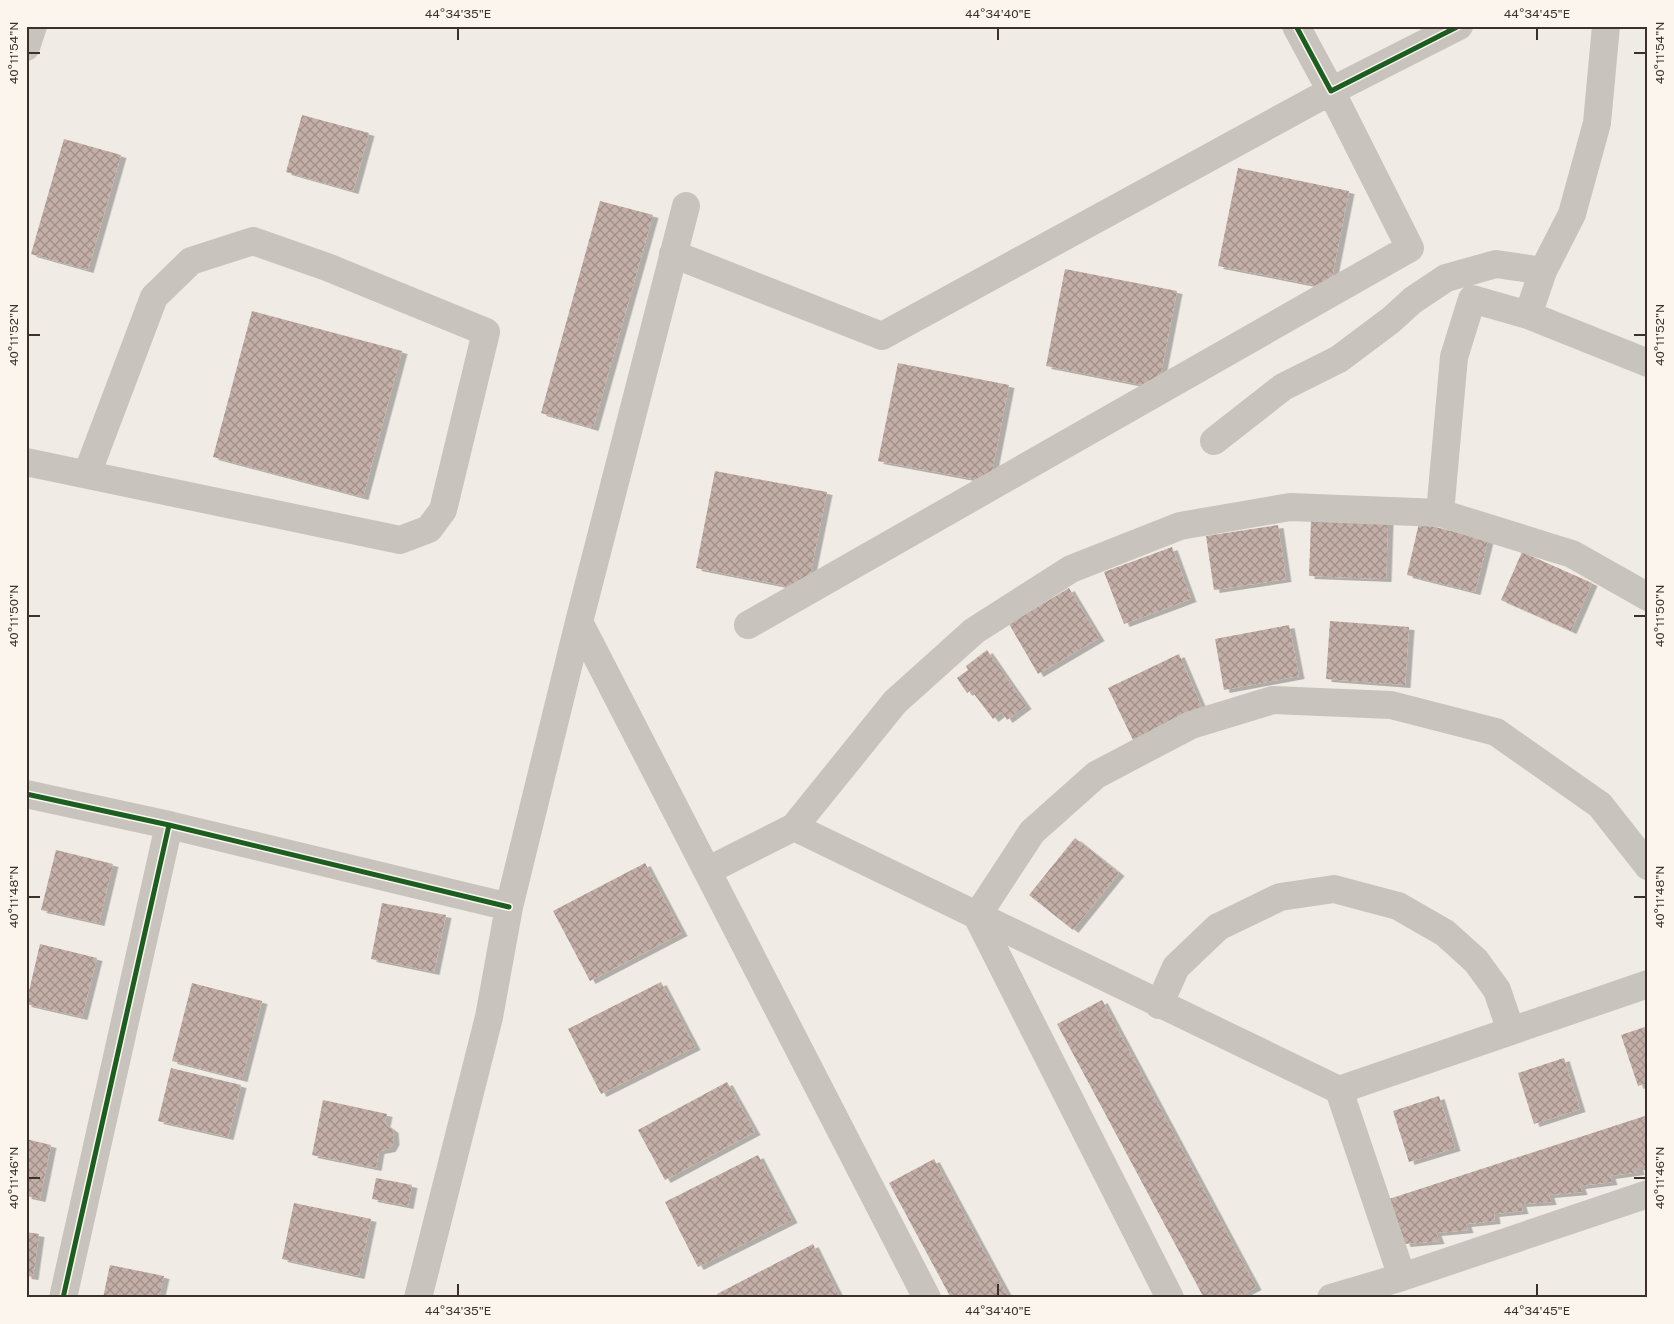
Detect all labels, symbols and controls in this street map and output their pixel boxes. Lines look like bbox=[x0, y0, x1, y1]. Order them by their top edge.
text: 44°34'35"E bbox=[425, 7, 491, 21]
text: 44°34'40"E bbox=[965, 7, 1031, 21]
text: 44°34'45"E bbox=[1504, 7, 1570, 21]
text: 40°11'54"N bbox=[7, 22, 21, 84]
text: 40°11'54"N bbox=[1653, 22, 1667, 84]
text: 40°11'52"N bbox=[7, 304, 21, 366]
text: 40°11'52"N bbox=[1653, 304, 1667, 366]
text: 40°11'50"N bbox=[7, 585, 21, 647]
text: 40°11'50"N bbox=[1653, 585, 1667, 647]
text: 40°11'48"N bbox=[7, 866, 21, 928]
text: 40°11'48"N bbox=[1653, 866, 1667, 928]
text: 40°11'46"N bbox=[7, 1147, 21, 1209]
text: 40°11'46"N bbox=[1653, 1147, 1667, 1209]
text: 44°34'35"E bbox=[425, 1304, 491, 1318]
text: 44°34'40"E bbox=[965, 1304, 1031, 1318]
text: 44°34'45"E bbox=[1504, 1304, 1570, 1318]

